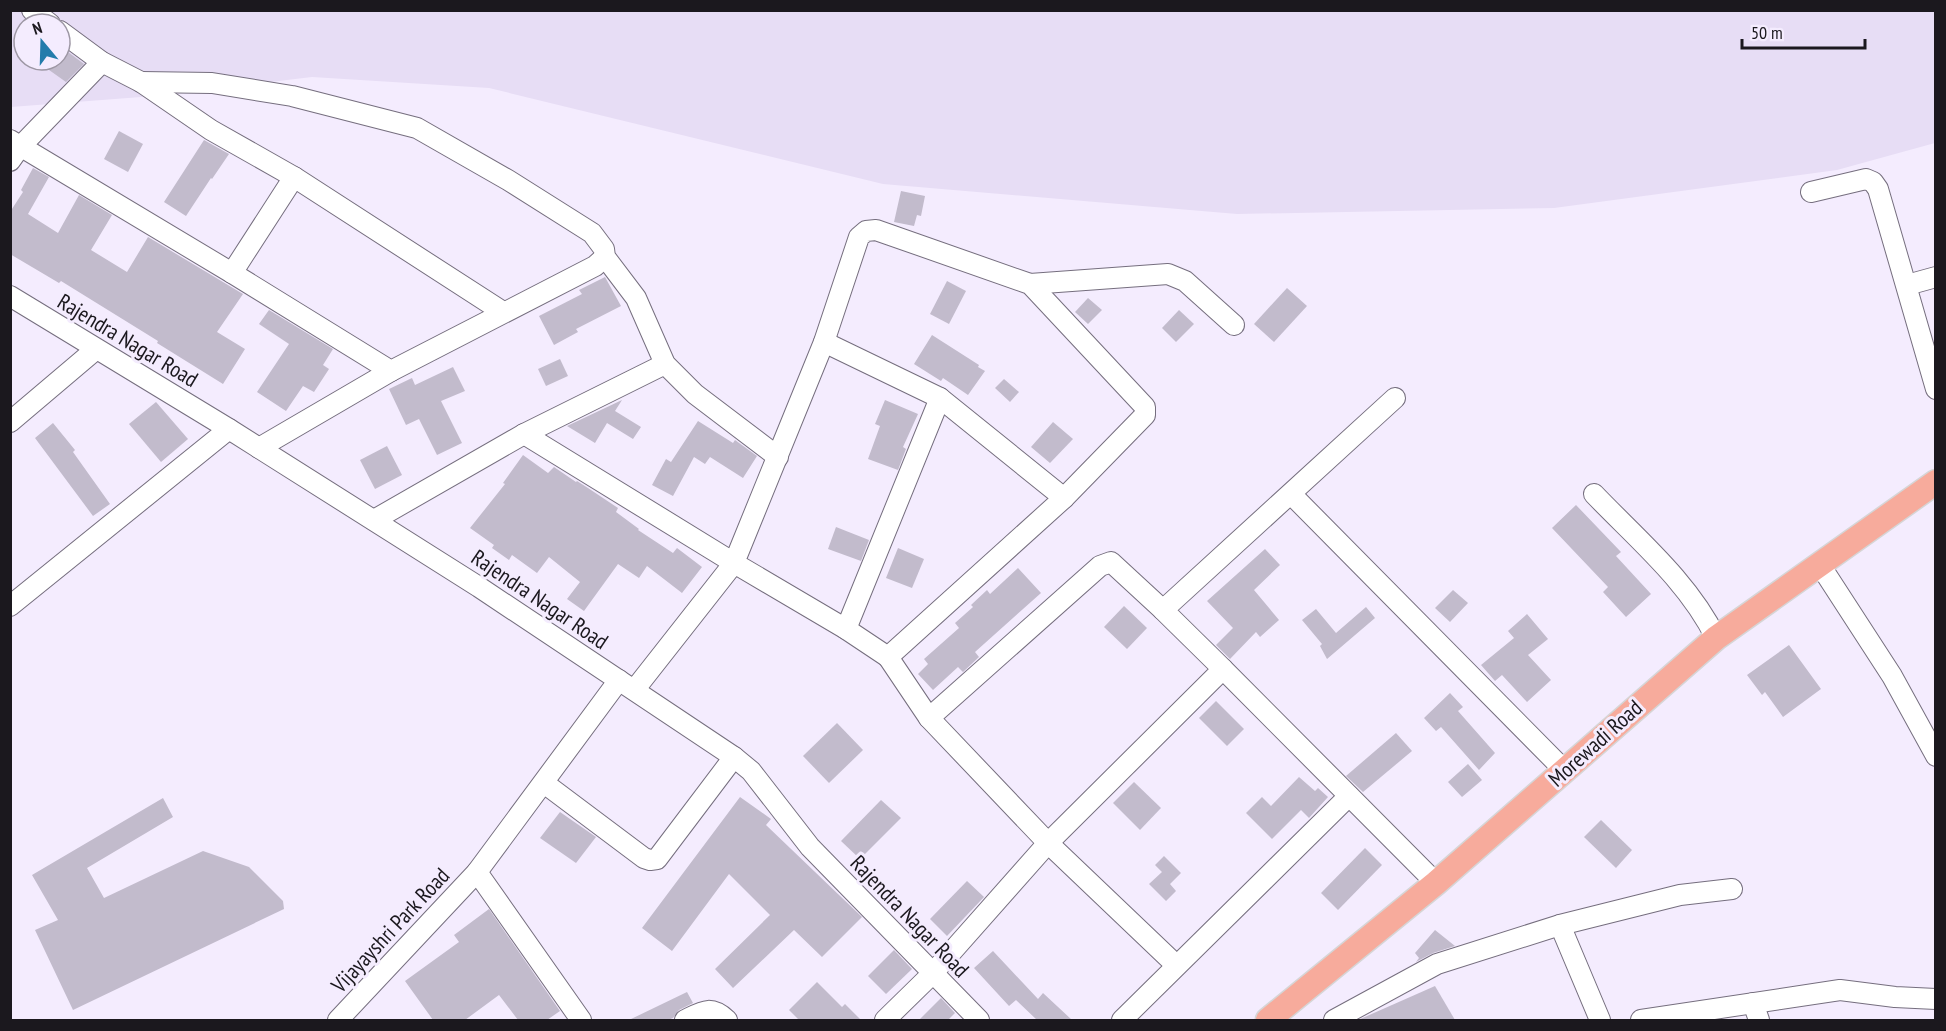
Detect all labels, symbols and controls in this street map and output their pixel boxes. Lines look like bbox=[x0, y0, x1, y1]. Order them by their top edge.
north arrow bbox=[12, 12, 72, 72]
scale bar bbox=[1742, 12, 1865, 50]
text: N bbox=[30, 17, 44, 39]
text: 50 m bbox=[1751, 21, 1783, 44]
street label: Rajendra Nagar Road bbox=[53, 287, 203, 393]
street label: Rajendra Nagar Road bbox=[466, 543, 614, 655]
street label: Morewadi Road bbox=[1542, 694, 1648, 792]
street label: Rajendra Nagar Road bbox=[845, 849, 975, 983]
street label: Vijayayshri Park Road bbox=[324, 862, 455, 999]

